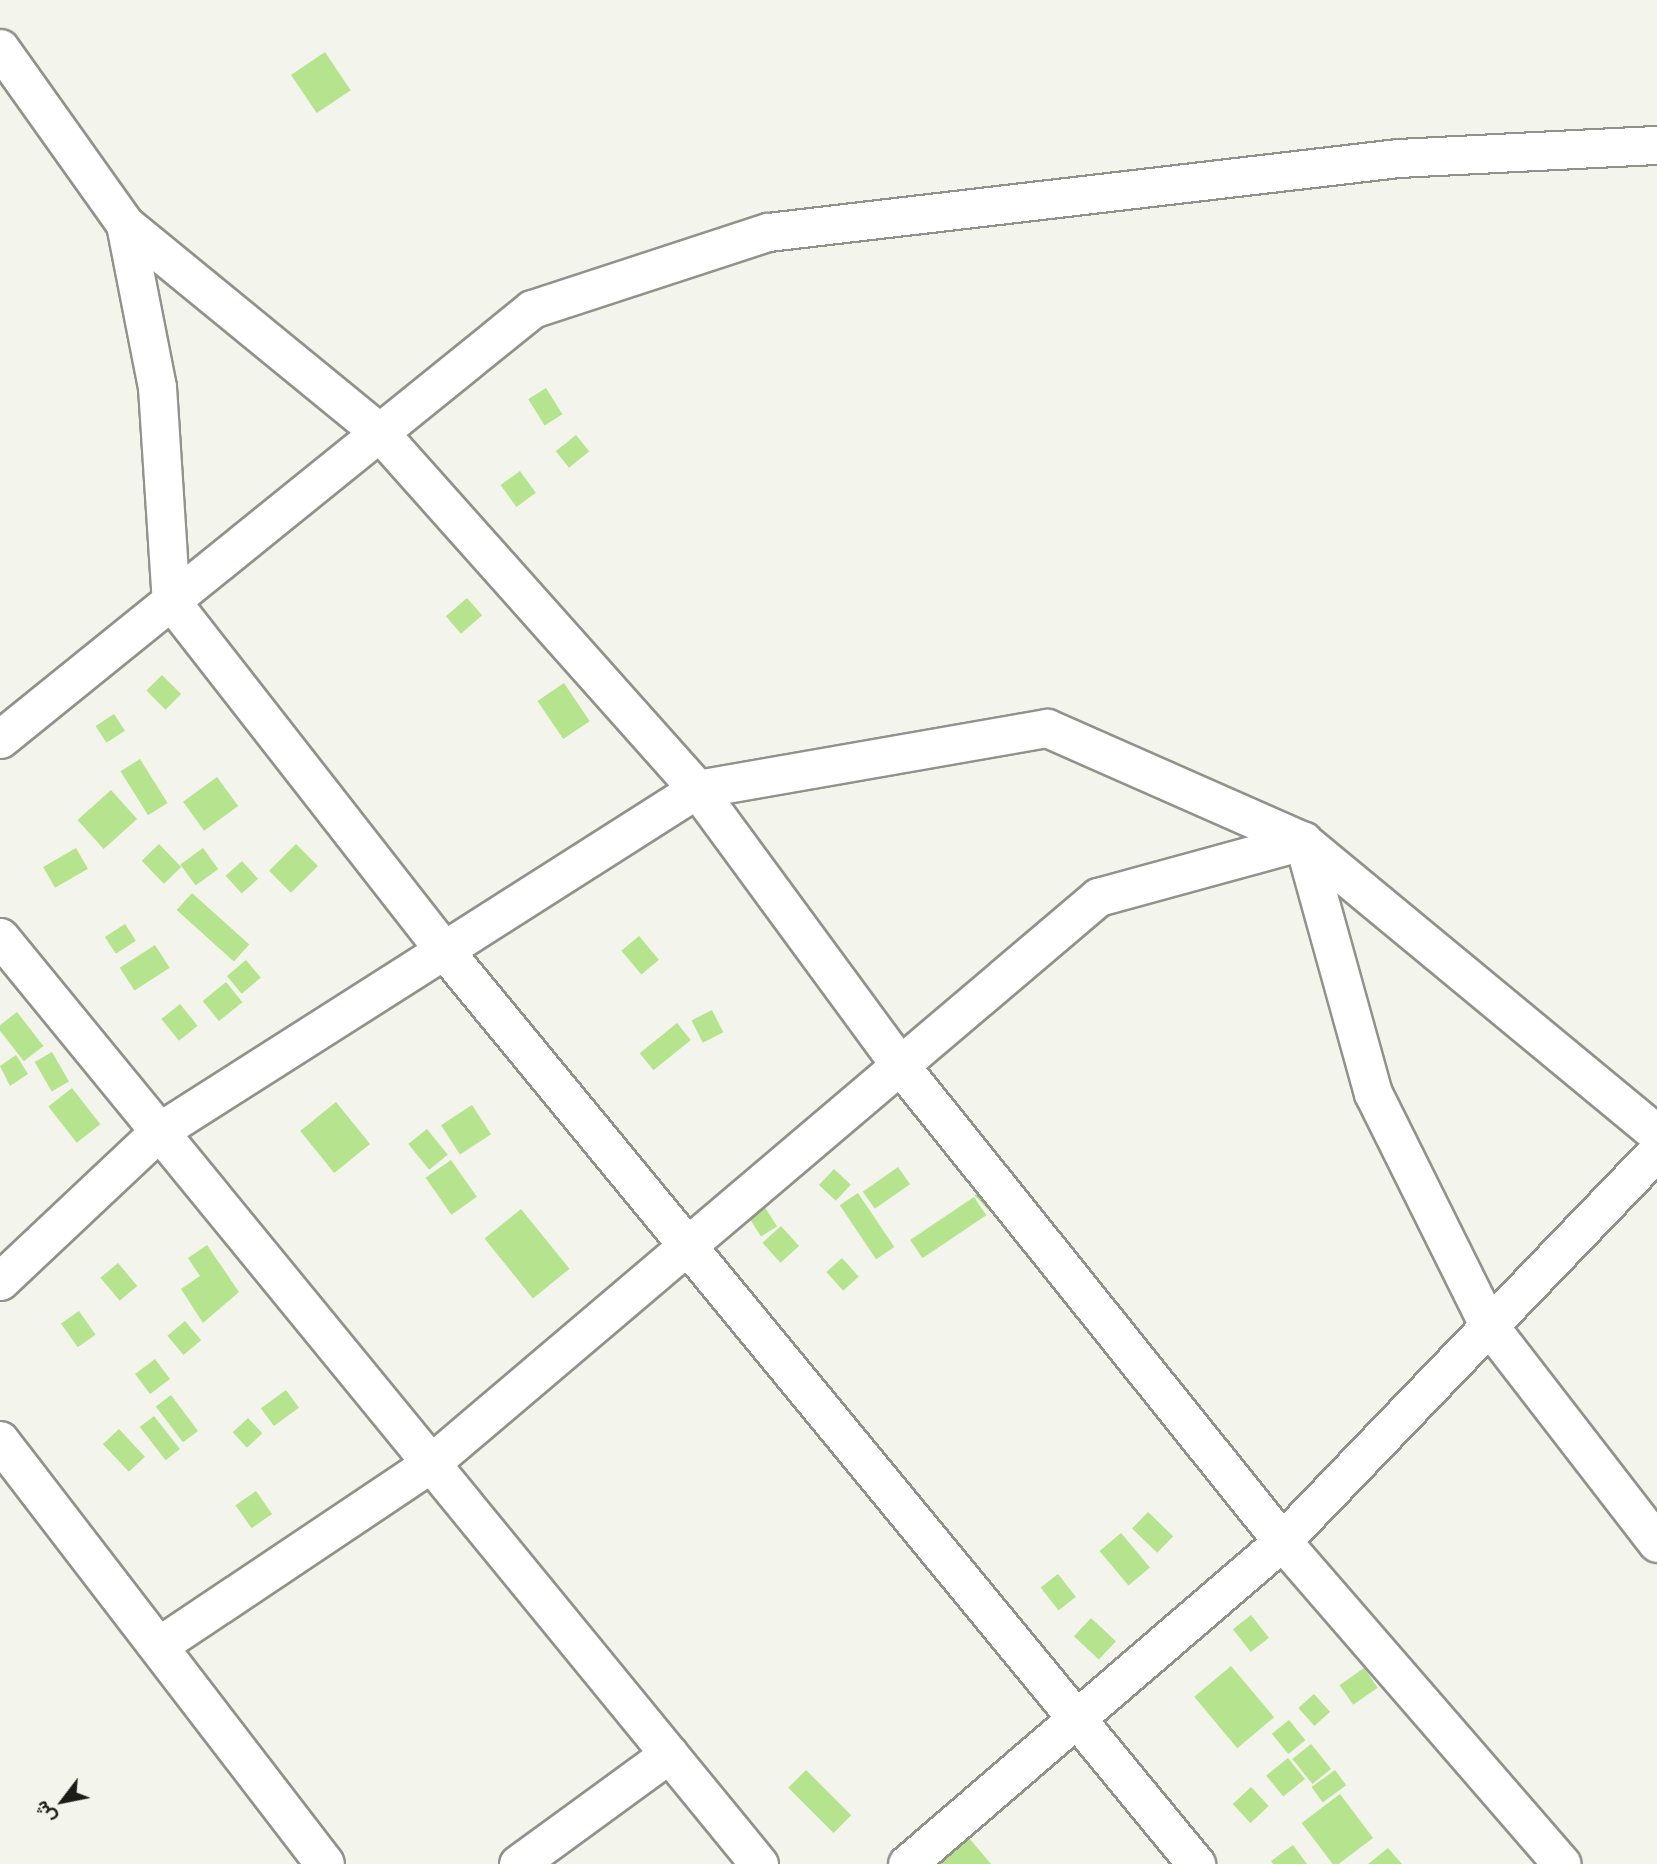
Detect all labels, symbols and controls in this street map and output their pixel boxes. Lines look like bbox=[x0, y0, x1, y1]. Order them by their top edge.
north arrow bbox=[28, 1766, 98, 1836]
text: ش bbox=[29, 1797, 61, 1828]

